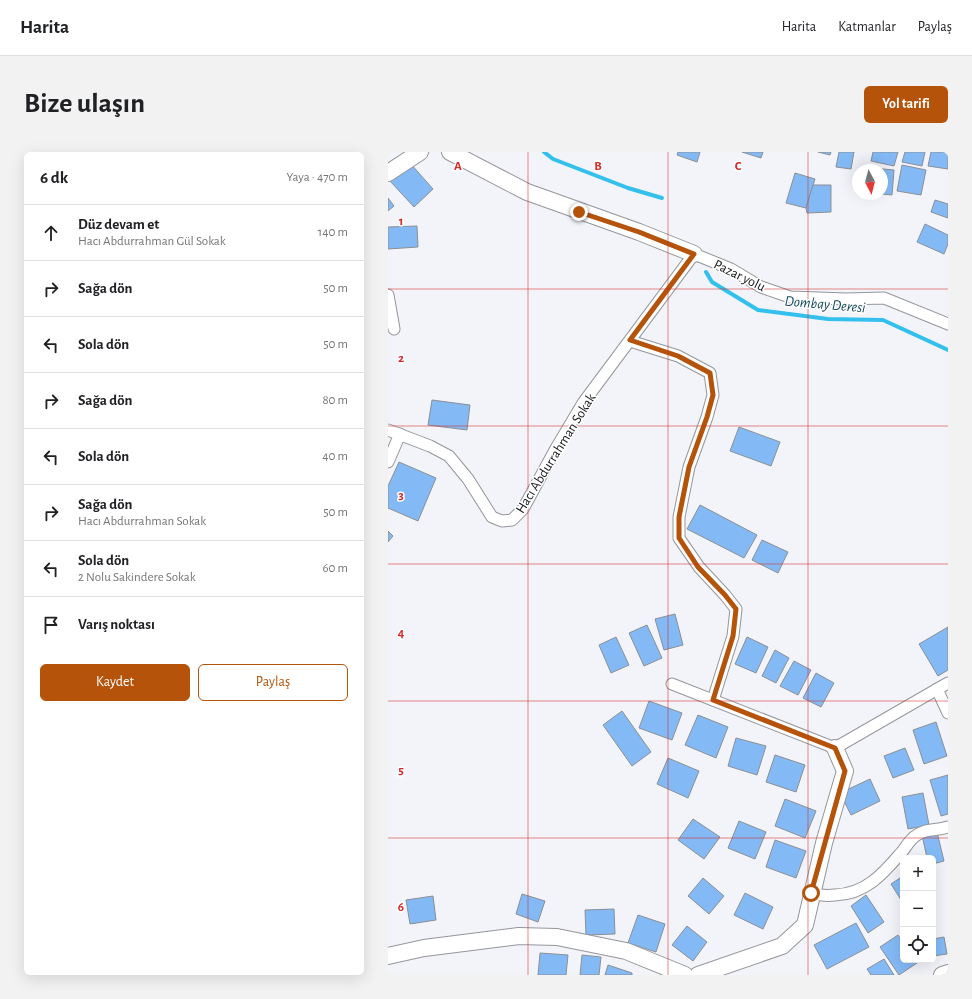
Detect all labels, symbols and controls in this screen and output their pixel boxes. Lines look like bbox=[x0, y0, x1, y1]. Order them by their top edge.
text: Harita bbox=[20, 18, 69, 37]
text: Harita bbox=[782, 20, 816, 34]
text: Katmanlar bbox=[838, 20, 896, 34]
text: Paylaş bbox=[918, 20, 952, 34]
button: Yol tarifi bbox=[864, 86, 948, 123]
text: Bize ulaşın bbox=[24, 90, 145, 118]
text: A bbox=[454, 160, 462, 173]
text: B bbox=[594, 160, 602, 173]
text: C bbox=[735, 160, 742, 173]
north arrow bbox=[852, 164, 888, 200]
text: 6 dk bbox=[40, 169, 68, 186]
text: Yaya · 470 m bbox=[286, 171, 348, 184]
route end bbox=[570, 203, 588, 221]
text: 1 bbox=[399, 215, 403, 228]
text: Düz devam et bbox=[78, 217, 159, 232]
icon: ahead bbox=[40, 222, 62, 244]
text: 140 m bbox=[318, 226, 348, 239]
text: Hacı Abdurrahman Gül Sokak bbox=[78, 235, 226, 248]
street label: Pazar yolu bbox=[712, 257, 768, 294]
icon: right bbox=[40, 278, 62, 300]
text: Sağa dön bbox=[78, 281, 132, 296]
text: 50 m bbox=[323, 282, 348, 295]
water label: Dombay Deresi bbox=[784, 293, 866, 316]
icon: left bbox=[40, 334, 62, 356]
text: Sola dön bbox=[78, 337, 129, 352]
text: 50 m bbox=[323, 338, 348, 351]
text: 2 bbox=[398, 352, 404, 365]
icon: right bbox=[40, 390, 62, 412]
street label: Hacı Abdurrahman Sokak bbox=[513, 391, 599, 516]
text: Sağa dön bbox=[78, 393, 132, 408]
text: 80 m bbox=[322, 394, 348, 407]
icon: left bbox=[40, 446, 62, 468]
text: Sola dön bbox=[78, 449, 129, 464]
text: 40 m bbox=[322, 450, 348, 463]
text: 3 bbox=[398, 489, 404, 502]
text: Sağa dön bbox=[78, 497, 132, 512]
icon: right bbox=[40, 502, 62, 524]
text: 50 m bbox=[323, 506, 348, 519]
text: Hacı Abdurrahman Sokak bbox=[78, 515, 206, 528]
text: Sola dön bbox=[78, 553, 129, 568]
icon: left bbox=[40, 558, 62, 580]
text: 60 m bbox=[322, 562, 348, 575]
text: 2 Nolu Sakindere Sokak bbox=[78, 571, 196, 584]
icon: arrive bbox=[40, 614, 62, 636]
text: Varış noktası bbox=[78, 617, 155, 632]
text: 4 bbox=[398, 627, 405, 640]
button: Kaydet bbox=[40, 664, 190, 701]
button: Paylaş bbox=[198, 664, 348, 701]
text: 5 bbox=[398, 764, 404, 777]
map controls bbox=[900, 855, 936, 963]
button: + bbox=[900, 855, 936, 891]
route start bbox=[802, 884, 820, 902]
button: − bbox=[900, 891, 936, 927]
text: 6 bbox=[398, 901, 404, 914]
button: locate bbox=[900, 927, 936, 963]

